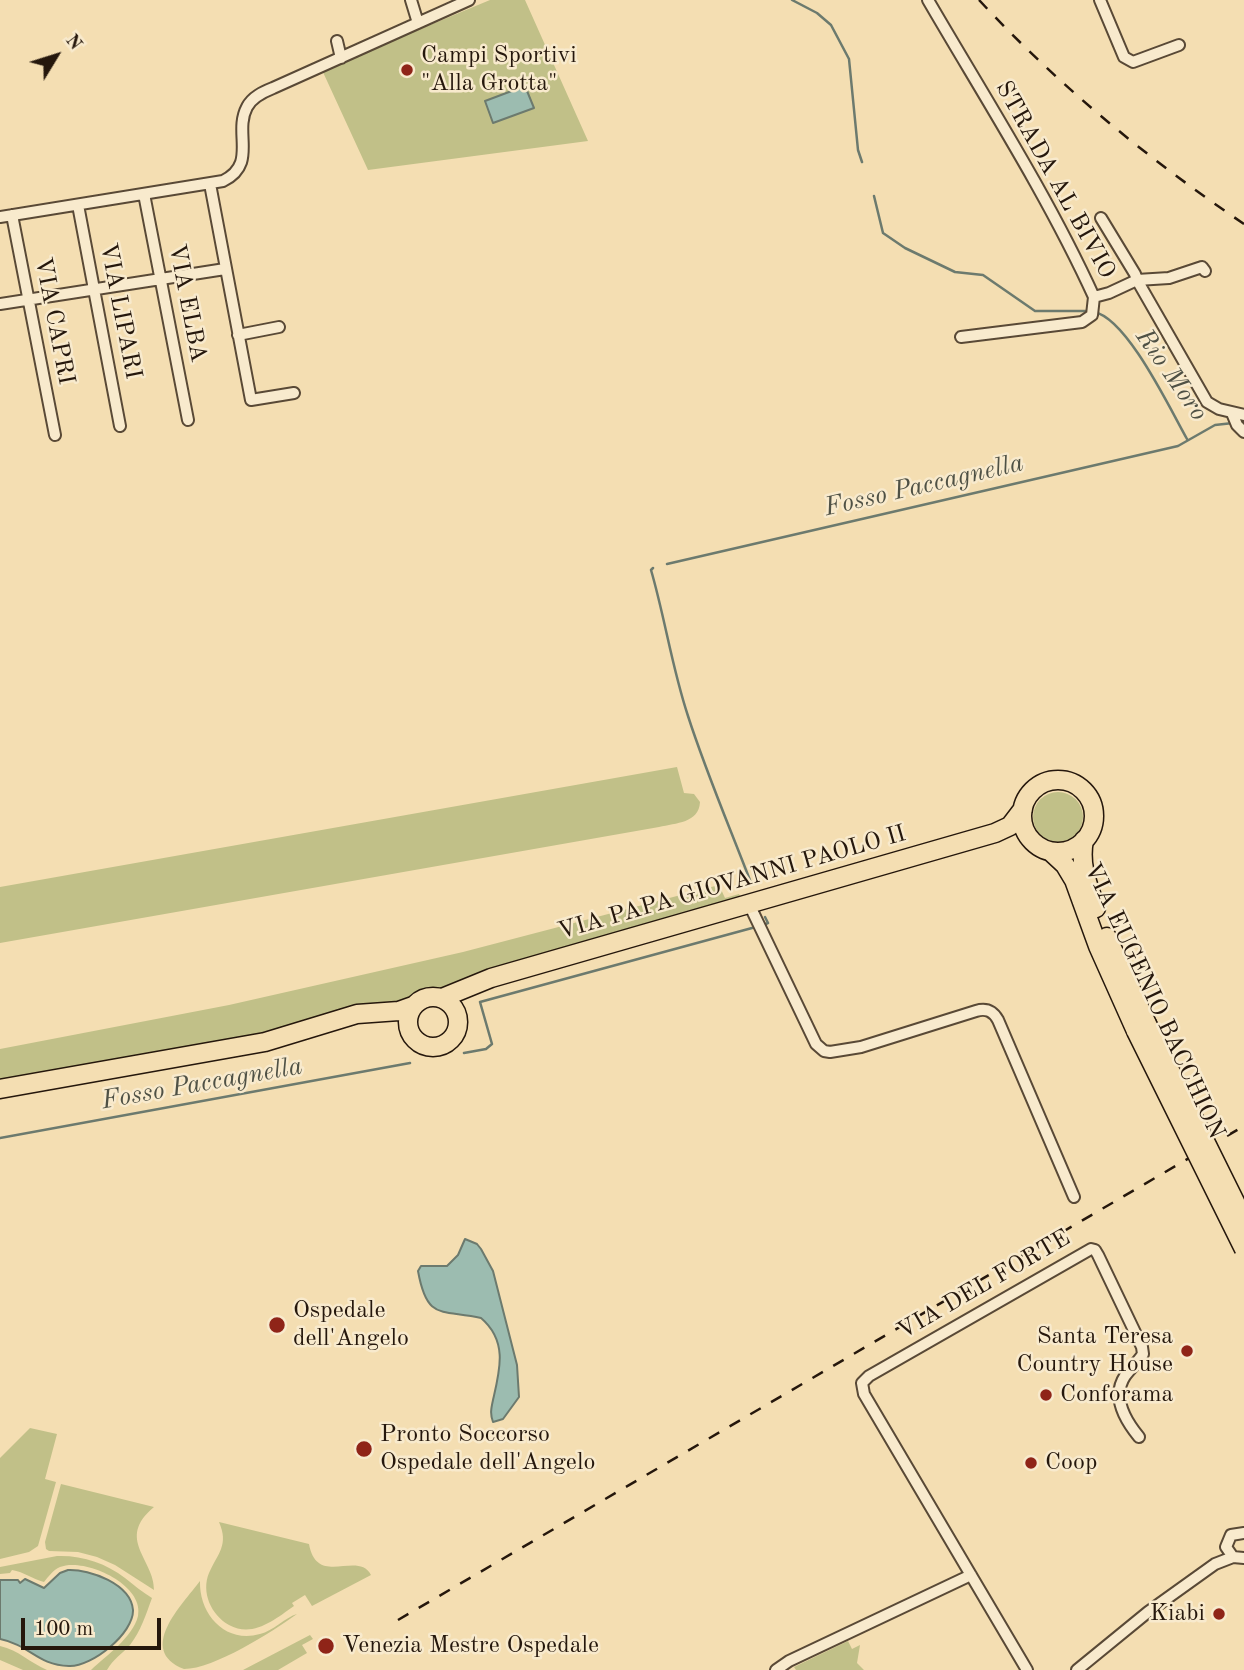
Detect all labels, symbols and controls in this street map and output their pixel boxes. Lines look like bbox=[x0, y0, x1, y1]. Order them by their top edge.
north arrow bbox=[21, 21, 91, 91]
text: N bbox=[61, 31, 85, 54]
place label: Campi Sportivi "Alla Grotta" bbox=[421, 42, 577, 98]
marker: Campi Sportivi "Alla Grotta" bbox=[399, 62, 415, 78]
street label: STRADA AL BIVIO bbox=[989, 76, 1121, 284]
street label: VIA LIPARI bbox=[93, 240, 147, 382]
street label: VIA ELBA bbox=[161, 242, 213, 364]
street label: VIA CAPRI bbox=[28, 255, 80, 387]
water label: Rio Moro bbox=[1128, 323, 1214, 427]
water label: Fosso Paccagnella bbox=[821, 448, 1027, 524]
street label: VIA PAPA GIOVANNI PAOLO II bbox=[555, 819, 909, 947]
street label: VIA EUGENIO BACCHION bbox=[1077, 858, 1231, 1144]
water label: Fosso Paccagnella bbox=[99, 1051, 305, 1117]
street label: VIA DEL FORTE bbox=[892, 1224, 1076, 1346]
place label: Ospedale dell'Angelo bbox=[293, 1297, 409, 1353]
marker: Ospedale dell'Angelo bbox=[267, 1315, 287, 1335]
place label: Santa Teresa Country House bbox=[1016, 1323, 1173, 1379]
marker: Santa Teresa Country House bbox=[1179, 1343, 1195, 1359]
place label: Conforama bbox=[1060, 1381, 1173, 1409]
marker: Conforama bbox=[1038, 1387, 1054, 1403]
place label: Pronto Soccorso Ospedale dell'Angelo bbox=[380, 1421, 595, 1477]
marker: Pronto Soccorso Ospedale dell'Angelo bbox=[354, 1439, 374, 1459]
place label: Coop bbox=[1045, 1449, 1097, 1477]
marker: Coop bbox=[1023, 1455, 1039, 1471]
place label: Kiabi bbox=[1150, 1600, 1205, 1628]
scale bar bbox=[24, 1604, 164, 1648]
marker: Kiabi bbox=[1211, 1606, 1227, 1622]
text: 100 m bbox=[34, 1619, 93, 1640]
place label: Venezia Mestre Ospedale bbox=[342, 1632, 599, 1660]
marker: Venezia Mestre Ospedale bbox=[316, 1636, 336, 1656]

